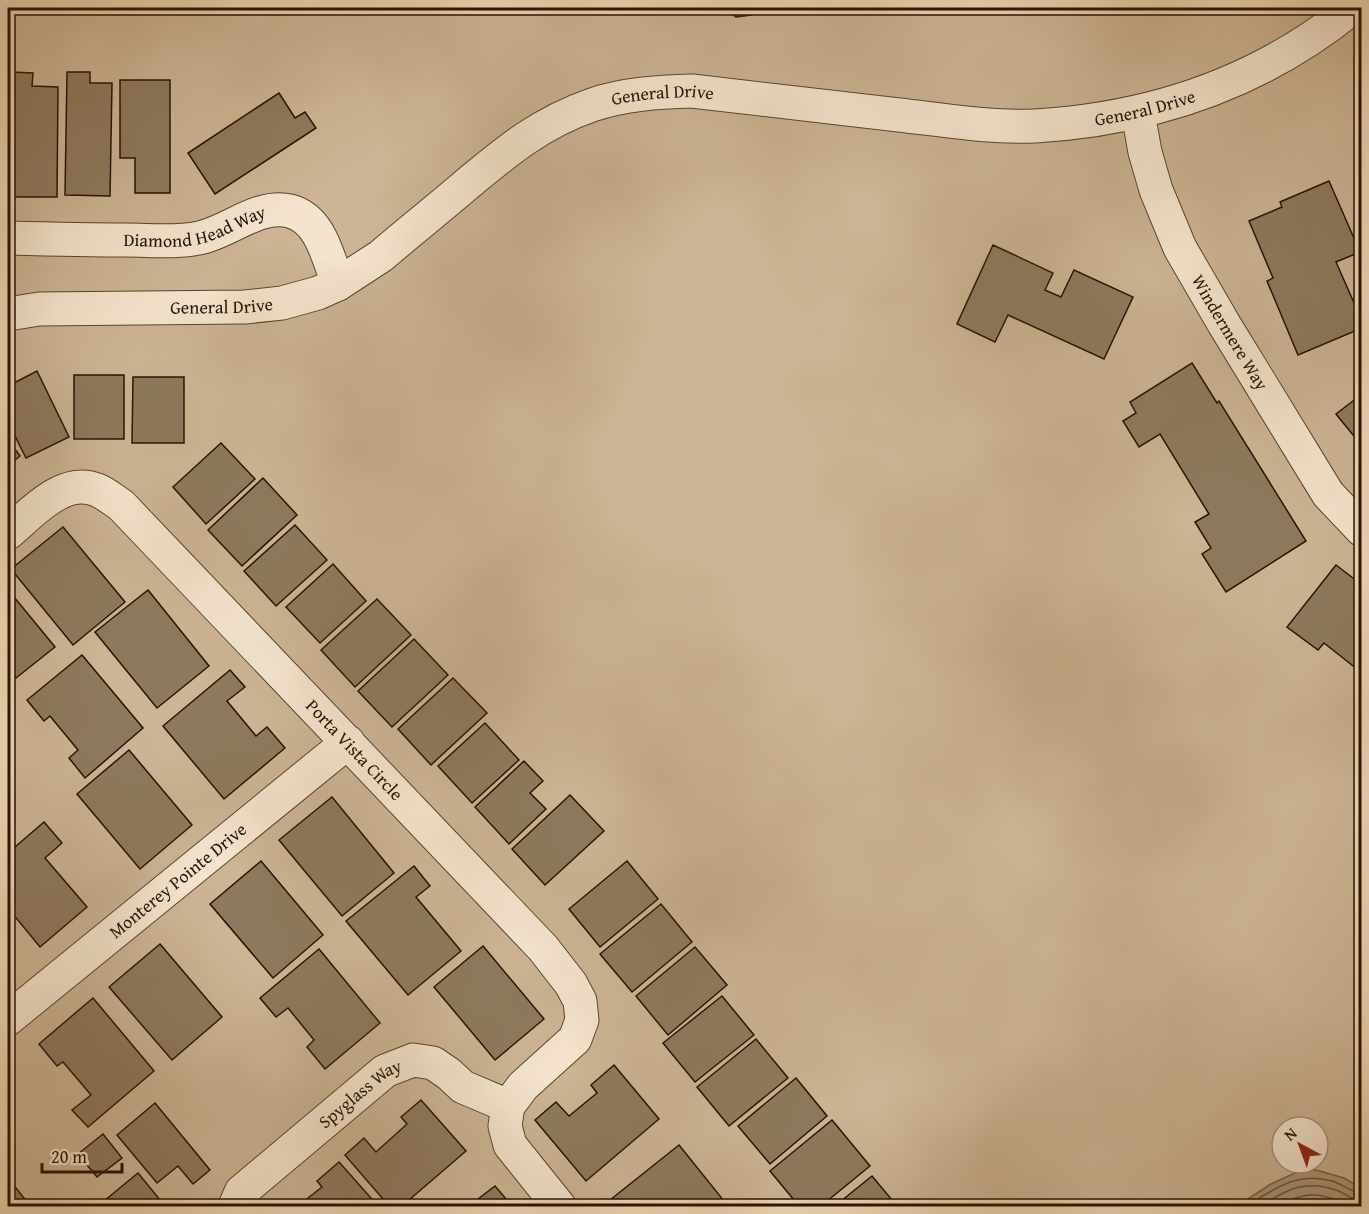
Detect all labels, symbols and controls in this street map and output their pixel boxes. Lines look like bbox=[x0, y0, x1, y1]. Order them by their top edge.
street label: General Drive bbox=[609, 77, 715, 112]
street label: General Drive bbox=[1093, 82, 1199, 133]
street label: Diamond Head Way bbox=[123, 198, 269, 254]
street label: Windermere Way bbox=[1185, 269, 1275, 395]
street label: General Drive bbox=[170, 290, 274, 321]
street label: Porta Vista Circle bbox=[300, 693, 410, 806]
street label: Monterey Pointe Drive bbox=[103, 816, 252, 945]
street label: Spyglass Way bbox=[312, 1052, 405, 1135]
north arrow bbox=[1270, 1115, 1330, 1175]
text: N bbox=[1278, 1121, 1302, 1146]
scale bar bbox=[42, 1136, 122, 1174]
text: 20 m bbox=[51, 1143, 87, 1170]

